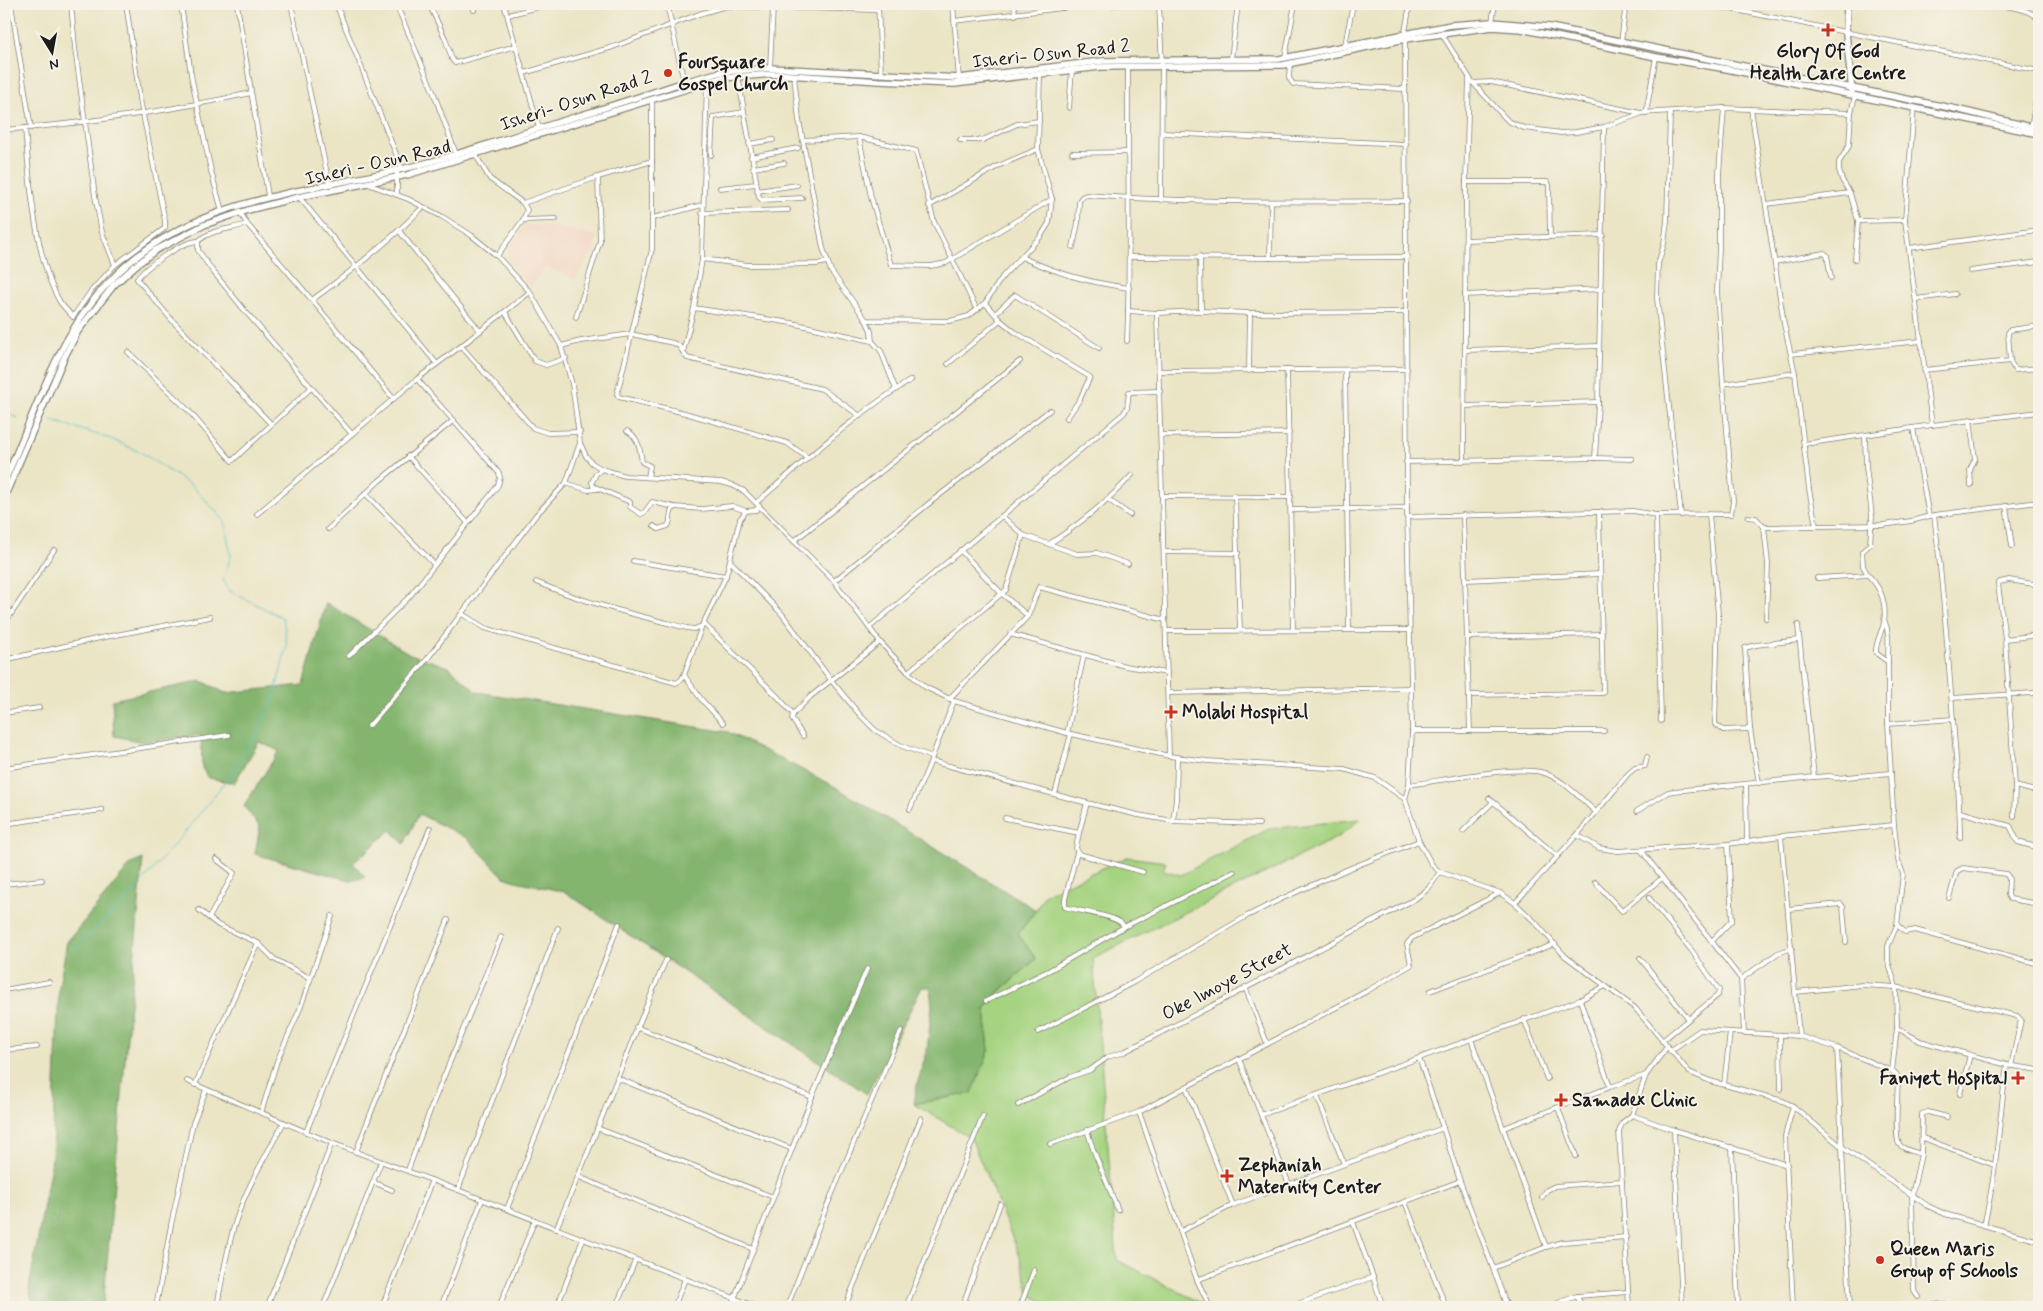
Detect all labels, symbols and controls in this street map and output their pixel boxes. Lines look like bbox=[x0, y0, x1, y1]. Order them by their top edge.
marker: Glory Of God Health Care Centre bbox=[1821, 23, 1835, 37]
north arrow bbox=[28, 28, 78, 78]
street label: Isheri- Osun Road 2 bbox=[971, 33, 1131, 75]
place label: Glory Of God Health Care Centre bbox=[1750, 39, 1907, 86]
place label: Foursquare Gospel Church bbox=[678, 50, 789, 97]
text: N bbox=[48, 54, 61, 74]
street label: Isheri- Osun Road 2 bbox=[497, 65, 655, 137]
marker: Foursquare Gospel Church bbox=[662, 67, 674, 79]
street label: Isheri - Osun Road bbox=[303, 134, 453, 192]
place label: Molabi Hospital bbox=[1182, 700, 1309, 725]
marker: Molabi Hospital bbox=[1164, 705, 1178, 719]
street label: Oke Imoye Street bbox=[1158, 937, 1296, 1027]
place label: Faniyet Hospital bbox=[1879, 1066, 2007, 1091]
marker: Faniyet Hospital bbox=[2011, 1071, 2025, 1085]
place label: Samadex Clinic bbox=[1572, 1088, 1698, 1113]
marker: Samadex Clinic bbox=[1554, 1093, 1568, 1107]
place label: Zephaniah Maternity Center bbox=[1238, 1153, 1382, 1200]
marker: Zephaniah Maternity Center bbox=[1220, 1169, 1234, 1183]
place label: Queen Maris Group of Schools bbox=[1890, 1237, 2019, 1284]
marker: Queen Maris Group of Schools bbox=[1874, 1254, 1886, 1266]

